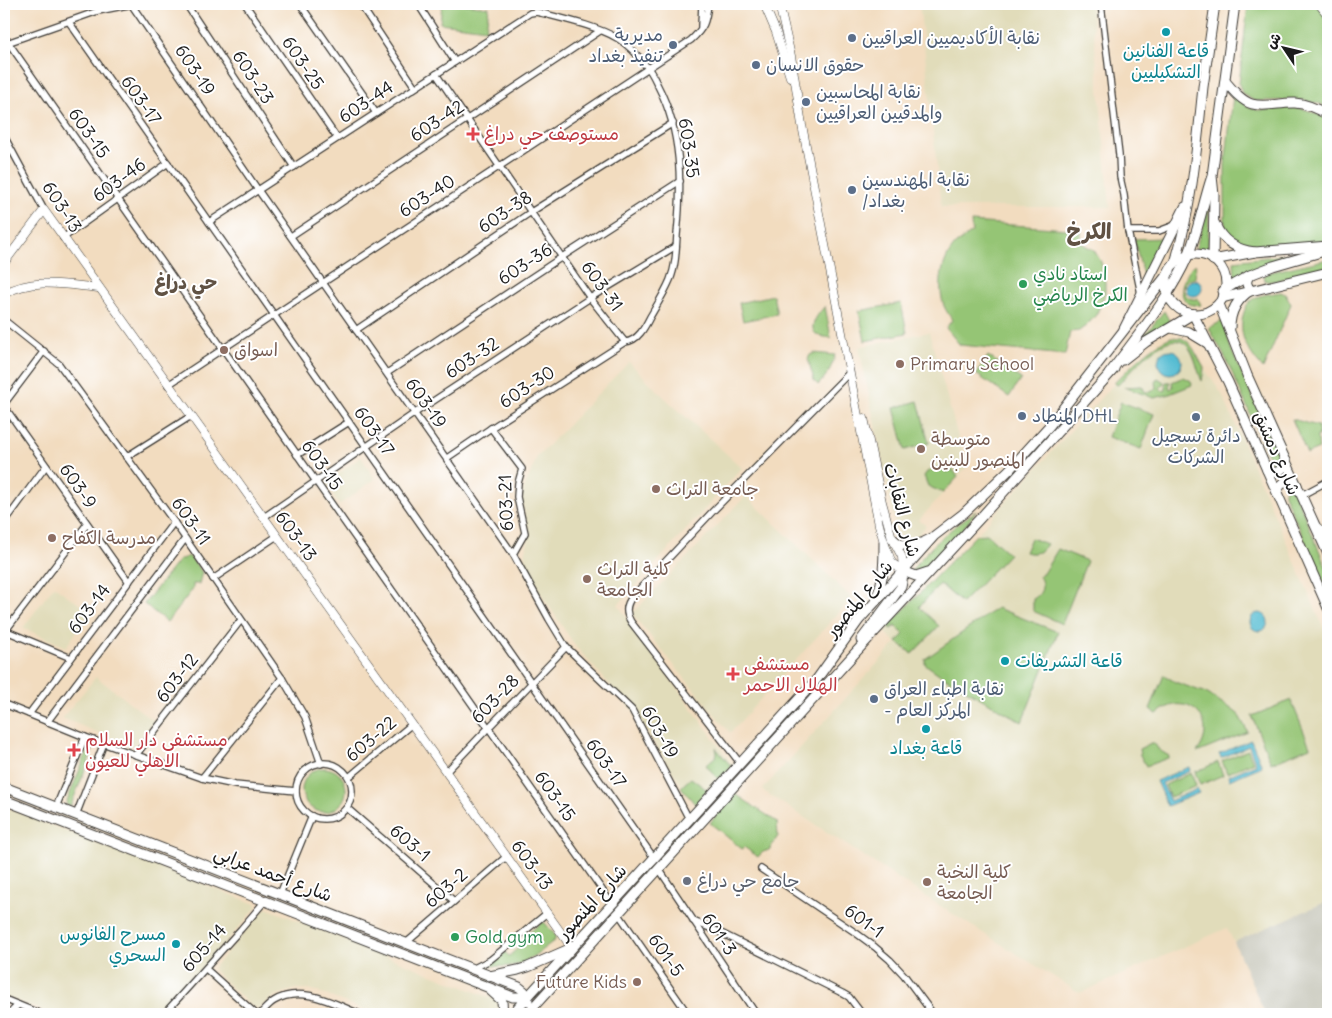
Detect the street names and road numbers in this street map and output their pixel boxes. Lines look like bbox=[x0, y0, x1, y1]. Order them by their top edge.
street label: 603-25 bbox=[277, 31, 330, 94]
street label: 603-19 bbox=[170, 40, 221, 100]
street label: 603-23 bbox=[228, 45, 279, 108]
street label: 603-17 bbox=[116, 70, 167, 129]
street label: 603-44 bbox=[334, 75, 398, 128]
street label: 603-42 bbox=[405, 94, 468, 147]
street label: 603-15 bbox=[64, 103, 115, 163]
street label: 603-35 bbox=[674, 116, 705, 179]
street label: 603-46 bbox=[87, 152, 150, 207]
street label: 603-40 bbox=[394, 169, 459, 222]
street label: 603-13 bbox=[37, 177, 88, 237]
street label: 603-38 bbox=[473, 185, 536, 238]
street label: 603-36 bbox=[493, 237, 556, 290]
street label: 603-31 bbox=[576, 256, 628, 316]
street label: 603-32 bbox=[440, 332, 503, 384]
street label: 603-30 bbox=[495, 360, 559, 413]
street label: 603-19 bbox=[401, 373, 452, 433]
street label: 603-17 bbox=[349, 401, 400, 460]
street label: شارع دمشق bbox=[1248, 407, 1306, 499]
street label: 603-15 bbox=[297, 435, 348, 495]
street label: 603-9 bbox=[55, 459, 102, 513]
street label: شارع النقابات bbox=[878, 460, 926, 560]
street label: 603-21 bbox=[493, 474, 518, 532]
street label: 603-11 bbox=[167, 492, 216, 549]
street label: 603-13 bbox=[270, 506, 322, 565]
street label: شارع المنصور bbox=[818, 555, 898, 644]
street label: 603-14 bbox=[62, 579, 115, 638]
street label: 603-12 bbox=[150, 648, 203, 707]
street label: 603-28 bbox=[466, 669, 524, 728]
street label: 603-19 bbox=[637, 701, 684, 762]
street label: 603-22 bbox=[341, 711, 401, 767]
street label: 603-17 bbox=[581, 733, 632, 792]
street label: 603-15 bbox=[530, 766, 581, 826]
street label: 603-1 bbox=[385, 819, 435, 867]
street label: 603-13 bbox=[506, 835, 558, 894]
street label: شارع أحمد عرابي bbox=[209, 840, 335, 911]
street label: شارع المنصور bbox=[550, 859, 632, 946]
street label: 603-2 bbox=[419, 863, 472, 913]
street label: 601-1 bbox=[840, 899, 889, 943]
street label: 601-3 bbox=[697, 908, 742, 960]
street label: 605-14 bbox=[176, 919, 231, 977]
street label: 601-5 bbox=[643, 929, 689, 981]

